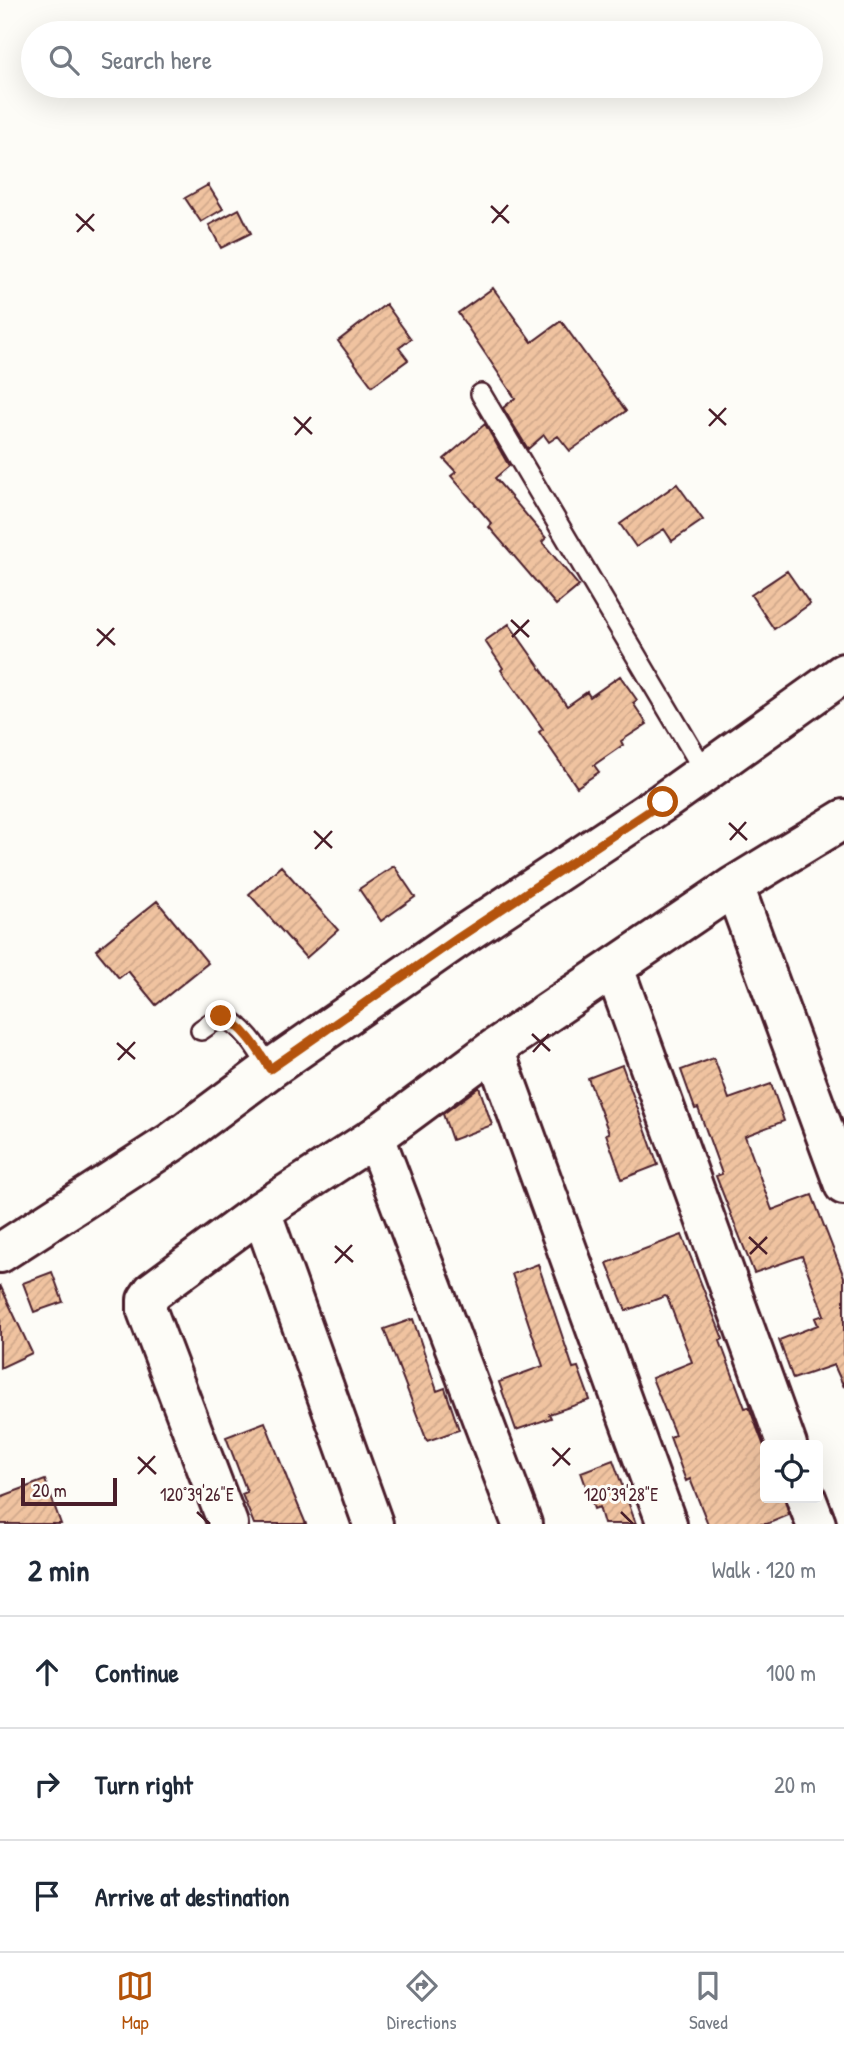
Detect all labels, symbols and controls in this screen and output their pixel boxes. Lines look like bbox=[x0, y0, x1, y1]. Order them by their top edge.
search box bbox=[21, 21, 823, 98]
icon: search bbox=[45, 41, 83, 79]
text: Search here bbox=[101, 42, 212, 77]
route start bbox=[647, 786, 678, 817]
route end bbox=[205, 1000, 236, 1031]
map controls bbox=[760, 1440, 823, 1503]
button: locate bbox=[760, 1440, 823, 1503]
scale bar bbox=[21, 1475, 117, 1507]
text: 20 m bbox=[32, 1477, 67, 1503]
text: 120°39'26"E bbox=[160, 1482, 234, 1507]
text: 120°39'28"E bbox=[584, 1482, 658, 1507]
text: 2 min bbox=[28, 1550, 90, 1590]
text: Walk · 120 m bbox=[712, 1554, 816, 1585]
icon: ahead bbox=[28, 1653, 66, 1691]
text: Continue bbox=[95, 1655, 179, 1690]
text: 100 m bbox=[766, 1657, 816, 1688]
icon: right bbox=[28, 1765, 66, 1803]
text: Turn right bbox=[95, 1767, 193, 1802]
text: 20 m bbox=[774, 1769, 816, 1800]
icon: arrive bbox=[28, 1877, 66, 1915]
text: Arrive at destination bbox=[95, 1879, 290, 1914]
tab: Map bbox=[116, 1967, 154, 2035]
tab: Directions bbox=[387, 1967, 457, 2035]
tab: Saved bbox=[689, 1967, 728, 2035]

